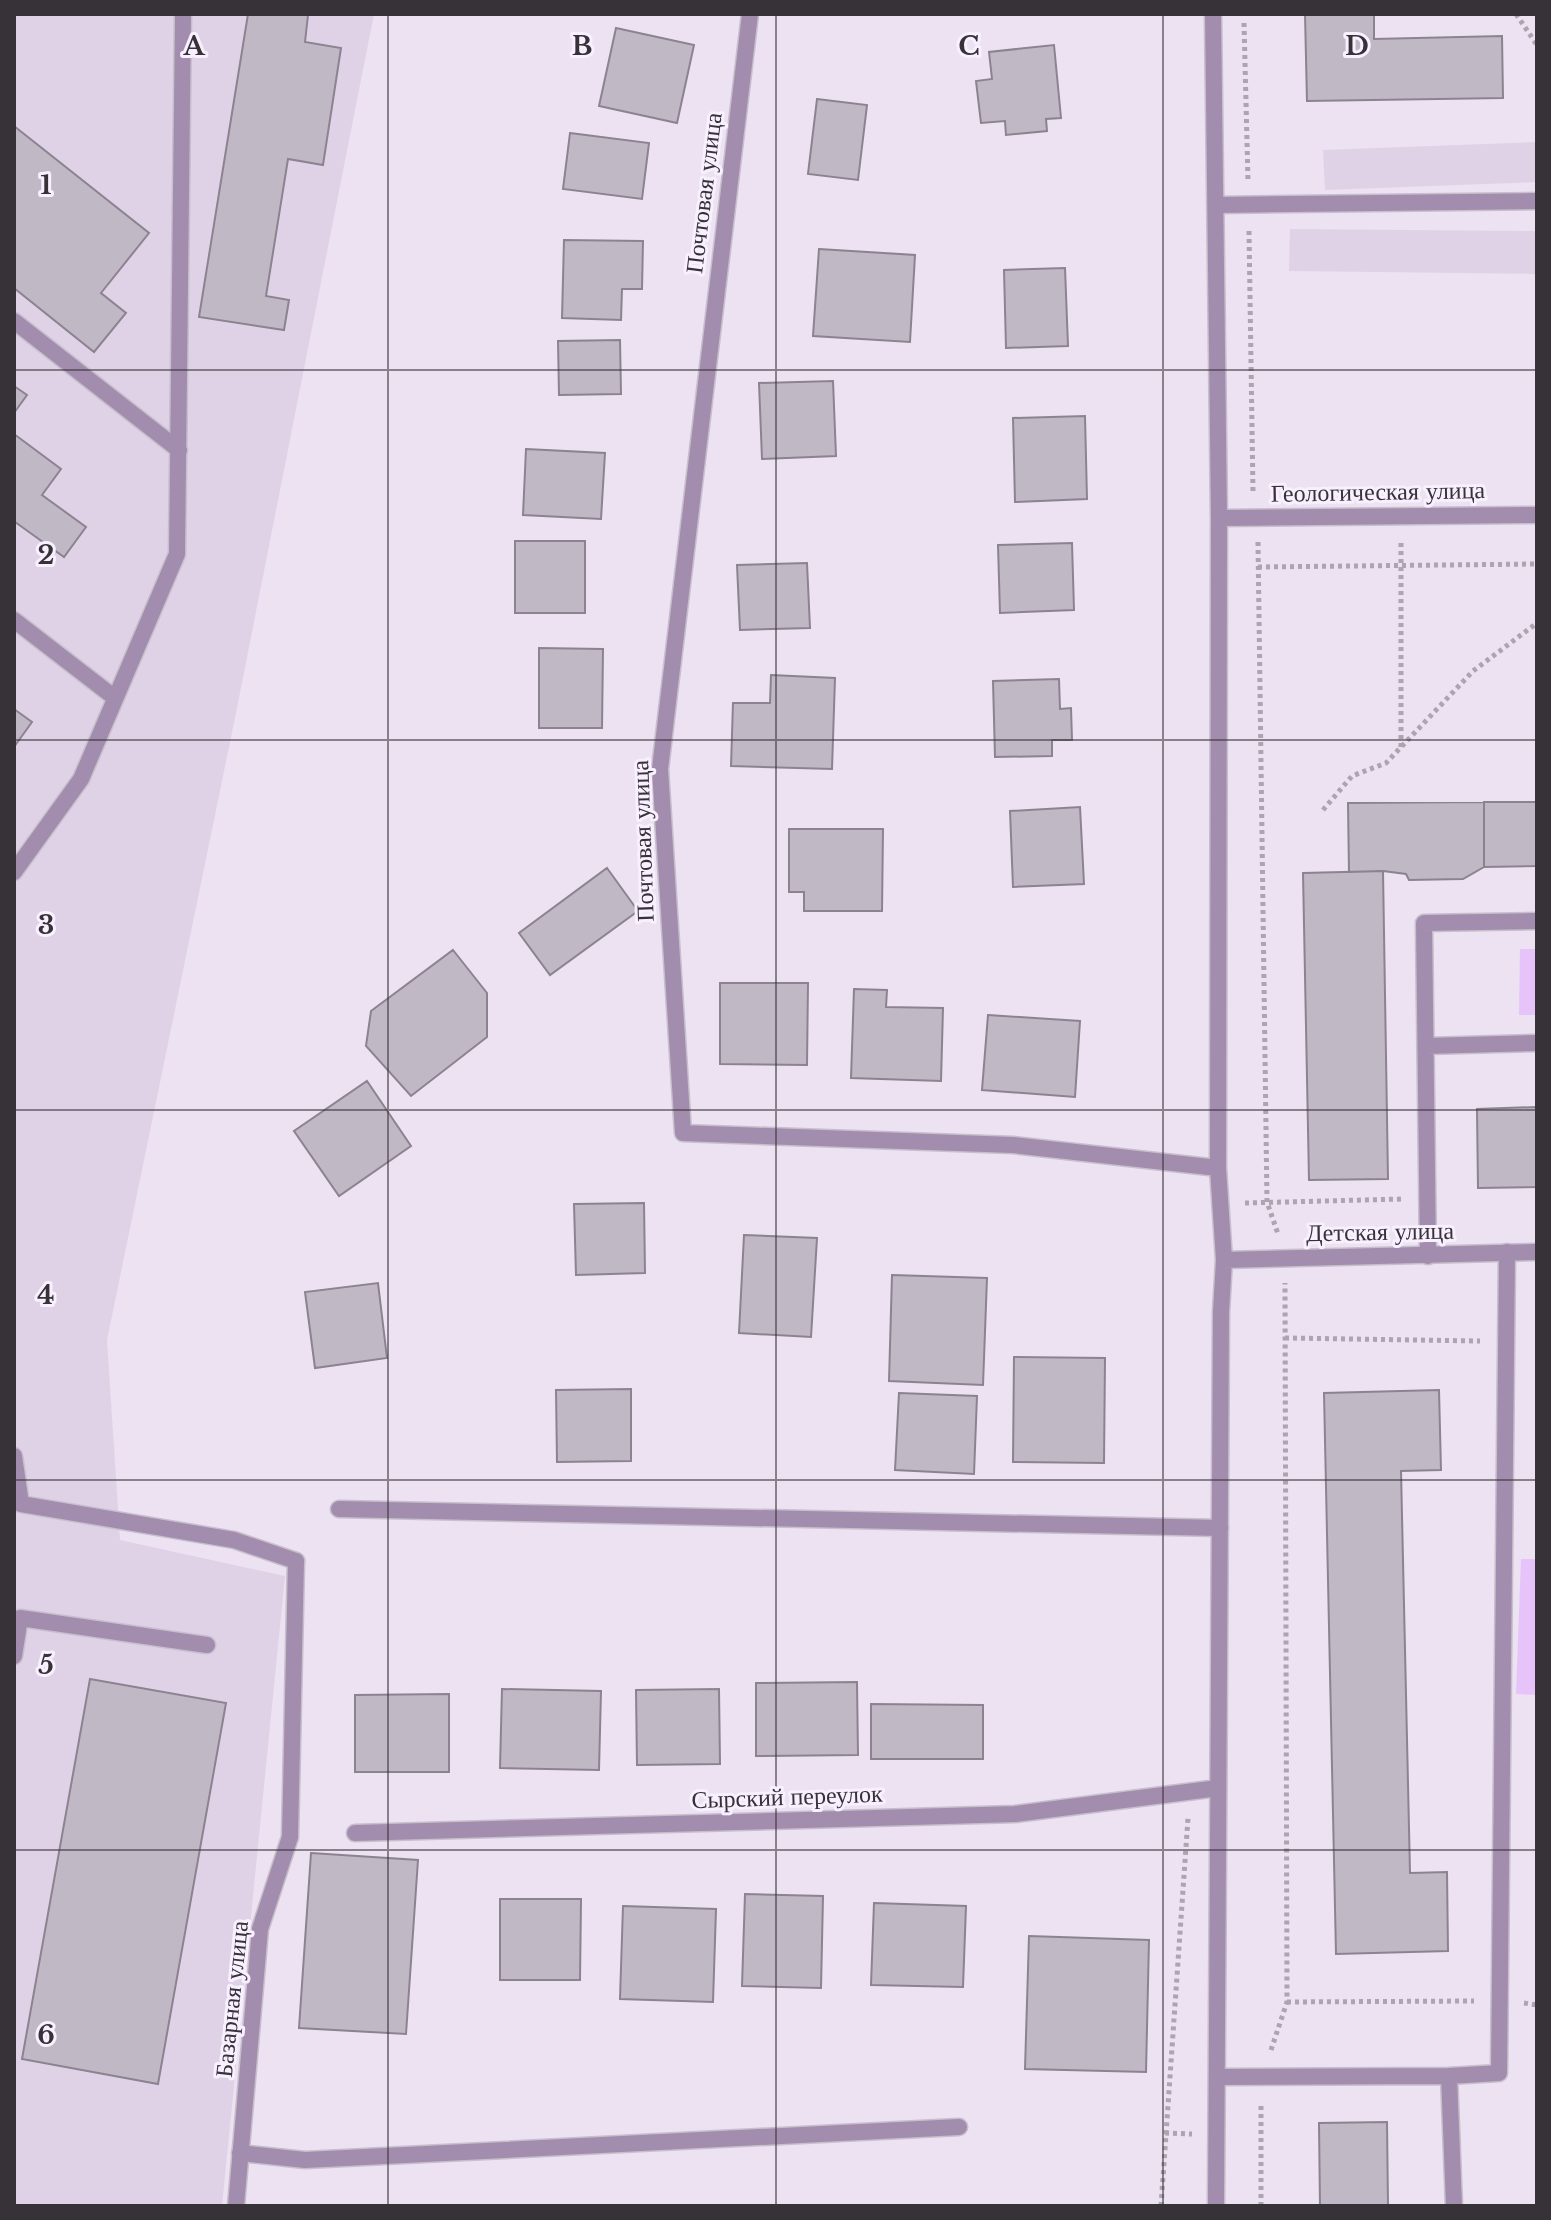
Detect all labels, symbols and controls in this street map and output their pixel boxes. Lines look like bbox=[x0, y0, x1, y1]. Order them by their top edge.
text: A bbox=[182, 30, 205, 62]
text: B bbox=[572, 30, 592, 62]
text: C bbox=[958, 30, 980, 62]
text: D bbox=[1345, 30, 1369, 62]
street label: Почтовая улица bbox=[679, 111, 728, 275]
text: 1 bbox=[40, 169, 52, 201]
street label: Геологическая улица bbox=[1271, 475, 1486, 508]
text: 2 bbox=[38, 539, 54, 571]
street label: Почтовая улица bbox=[625, 759, 660, 922]
text: 3 bbox=[38, 909, 54, 941]
street label: Детская улица bbox=[1306, 1216, 1455, 1247]
text: 4 bbox=[37, 1279, 55, 1311]
text: 5 bbox=[38, 1649, 54, 1681]
street label: Сырский переулок bbox=[691, 1779, 883, 1814]
street label: Базарная улица bbox=[209, 1919, 254, 2079]
text: 6 bbox=[37, 2019, 55, 2051]

